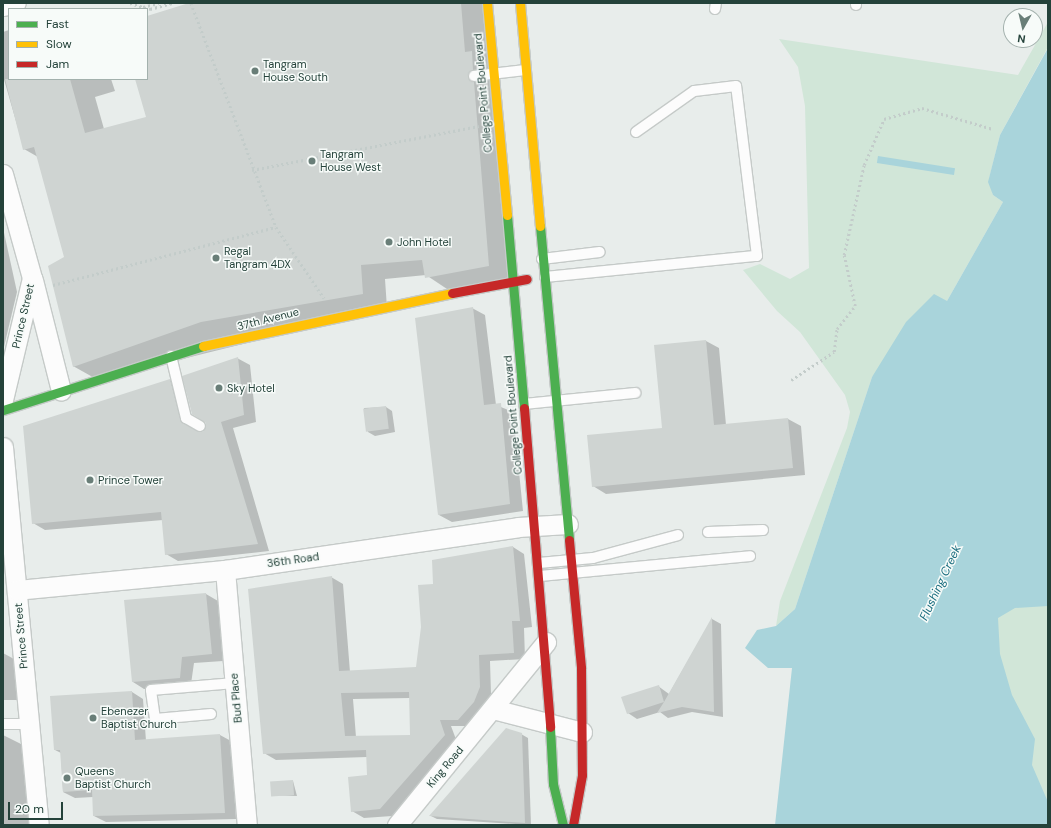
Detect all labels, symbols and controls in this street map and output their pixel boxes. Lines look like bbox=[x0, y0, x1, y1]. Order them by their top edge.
legend bbox=[8, 8, 148, 80]
north arrow bbox=[1003, 8, 1043, 48]
text: Fast bbox=[46, 16, 69, 32]
text: N bbox=[1017, 31, 1026, 46]
street label: College Point Boulevard bbox=[471, 33, 495, 153]
text: Slow bbox=[46, 36, 72, 52]
text: Jam bbox=[46, 56, 69, 72]
place label: Tangram House South bbox=[263, 58, 328, 84]
marker: Tangram House South bbox=[250, 66, 260, 76]
place label: Tangram House West bbox=[320, 148, 381, 174]
marker: Tangram House West bbox=[307, 156, 317, 166]
place label: John Hotel bbox=[397, 235, 451, 249]
marker: John Hotel bbox=[384, 237, 394, 247]
place label: Regal Tangram 4DX bbox=[224, 245, 291, 271]
marker: Regal Tangram 4DX bbox=[211, 253, 221, 263]
street label: Prince Street bbox=[9, 282, 37, 350]
street label: 37th Avenue bbox=[236, 305, 300, 333]
street label: College Point Boulevard bbox=[501, 355, 525, 475]
place label: Sky Hotel bbox=[227, 381, 275, 395]
marker: Sky Hotel bbox=[214, 383, 224, 393]
place label: Prince Tower bbox=[98, 473, 163, 487]
marker: Prince Tower bbox=[85, 475, 95, 485]
water label: Flushing Creek bbox=[917, 543, 965, 623]
street label: 36th Road bbox=[266, 550, 320, 570]
street label: Prince Street bbox=[12, 603, 30, 669]
street label: Bud Place bbox=[227, 672, 245, 724]
place label: Ebenezer Baptist Church bbox=[101, 705, 177, 731]
marker: Ebenezer Baptist Church bbox=[88, 713, 98, 723]
street label: King Road bbox=[424, 744, 466, 790]
place label: Queens Baptist Church bbox=[75, 765, 151, 791]
marker: Queens Baptist Church bbox=[62, 773, 72, 783]
scale bar bbox=[10, 794, 65, 820]
text: 20 m bbox=[15, 801, 44, 817]

